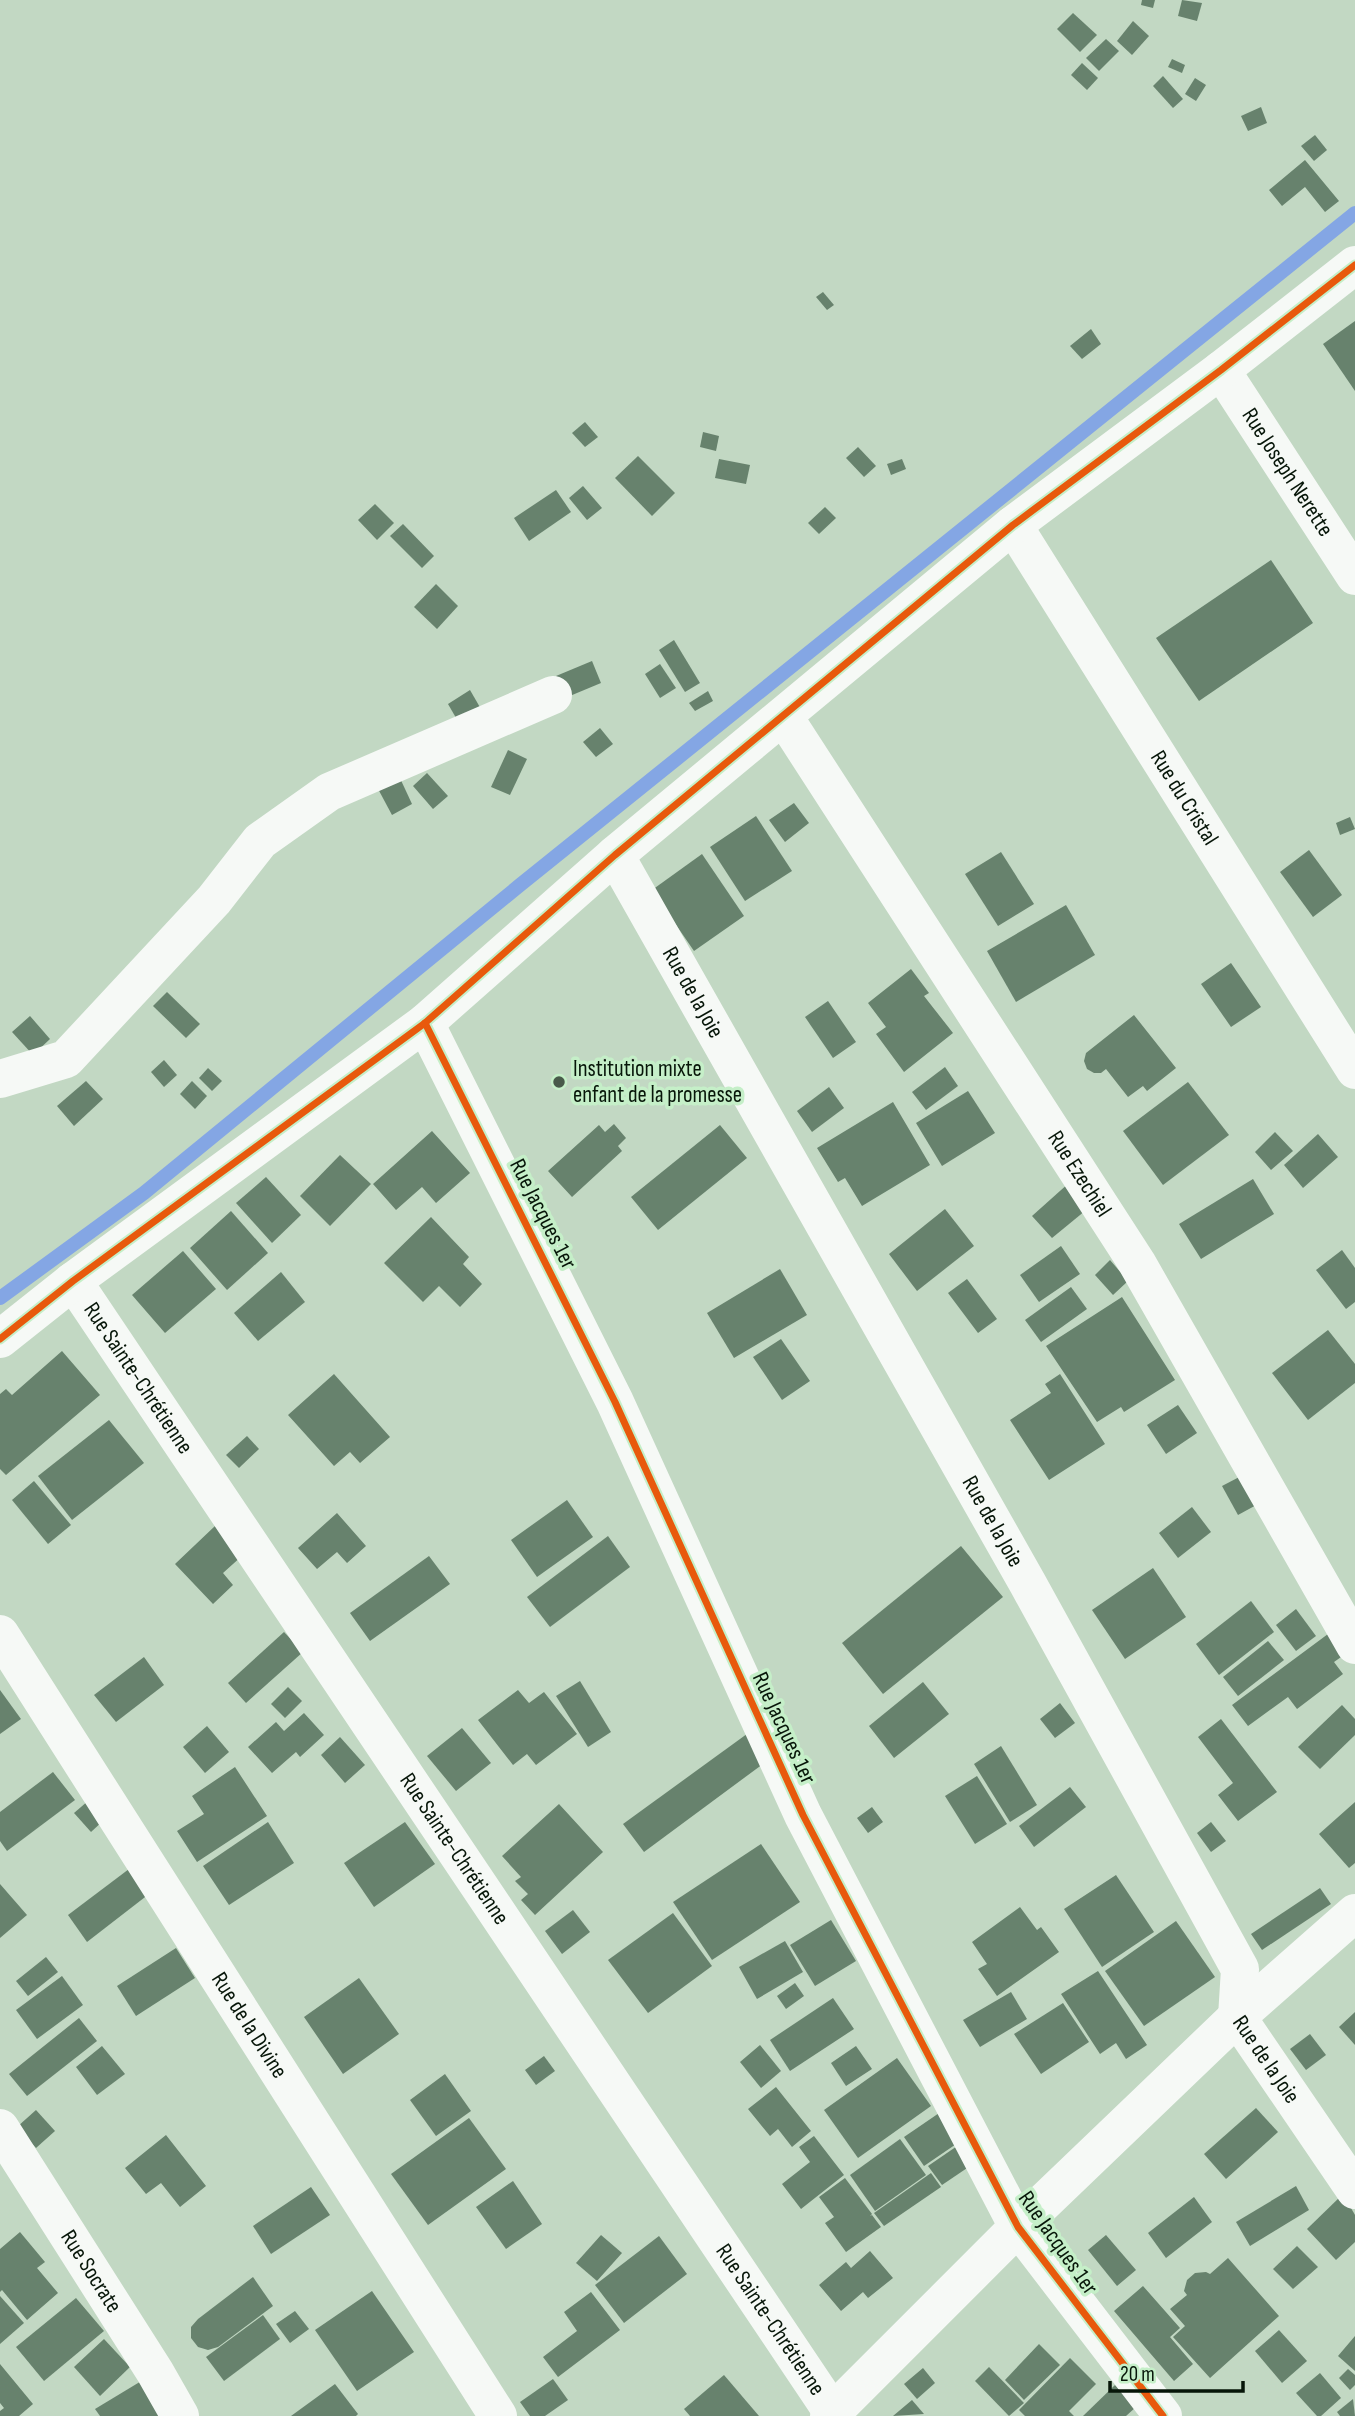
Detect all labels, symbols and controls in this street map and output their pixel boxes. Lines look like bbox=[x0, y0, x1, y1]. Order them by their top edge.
street label: Rue Joseph Nerette bbox=[1236, 403, 1339, 542]
street label: Rue du Cristal bbox=[1144, 745, 1224, 850]
street label: Rue de la Joie bbox=[656, 942, 730, 1043]
place label: Institution mixte enfant de la promesse bbox=[573, 1055, 742, 1109]
marker: Institution mixte enfant de la promesse bbox=[551, 1074, 567, 1090]
street label: Rue Ezechiel bbox=[1041, 1126, 1117, 1222]
street label: Rue Jacques 1er bbox=[503, 1154, 583, 1274]
street label: Rue Sainte-Chrétienne bbox=[77, 1297, 199, 1459]
street label: Rue de la Joie bbox=[956, 1471, 1029, 1572]
street label: Rue Jacques 1er bbox=[746, 1668, 822, 1789]
street label: Rue Sainte-Chrétienne bbox=[393, 1768, 515, 1930]
street label: Rue de la Divine bbox=[205, 1967, 293, 2084]
street label: Rue de la Joie bbox=[1226, 2010, 1306, 2109]
street label: Rue Jacques 1er bbox=[1012, 2186, 1104, 2301]
street label: Rue Socrate bbox=[54, 2225, 128, 2318]
street label: Rue Sainte-Chrétienne bbox=[709, 2238, 831, 2401]
scale bar bbox=[1110, 2350, 1243, 2394]
text: 20 m bbox=[1120, 2362, 1155, 2387]

